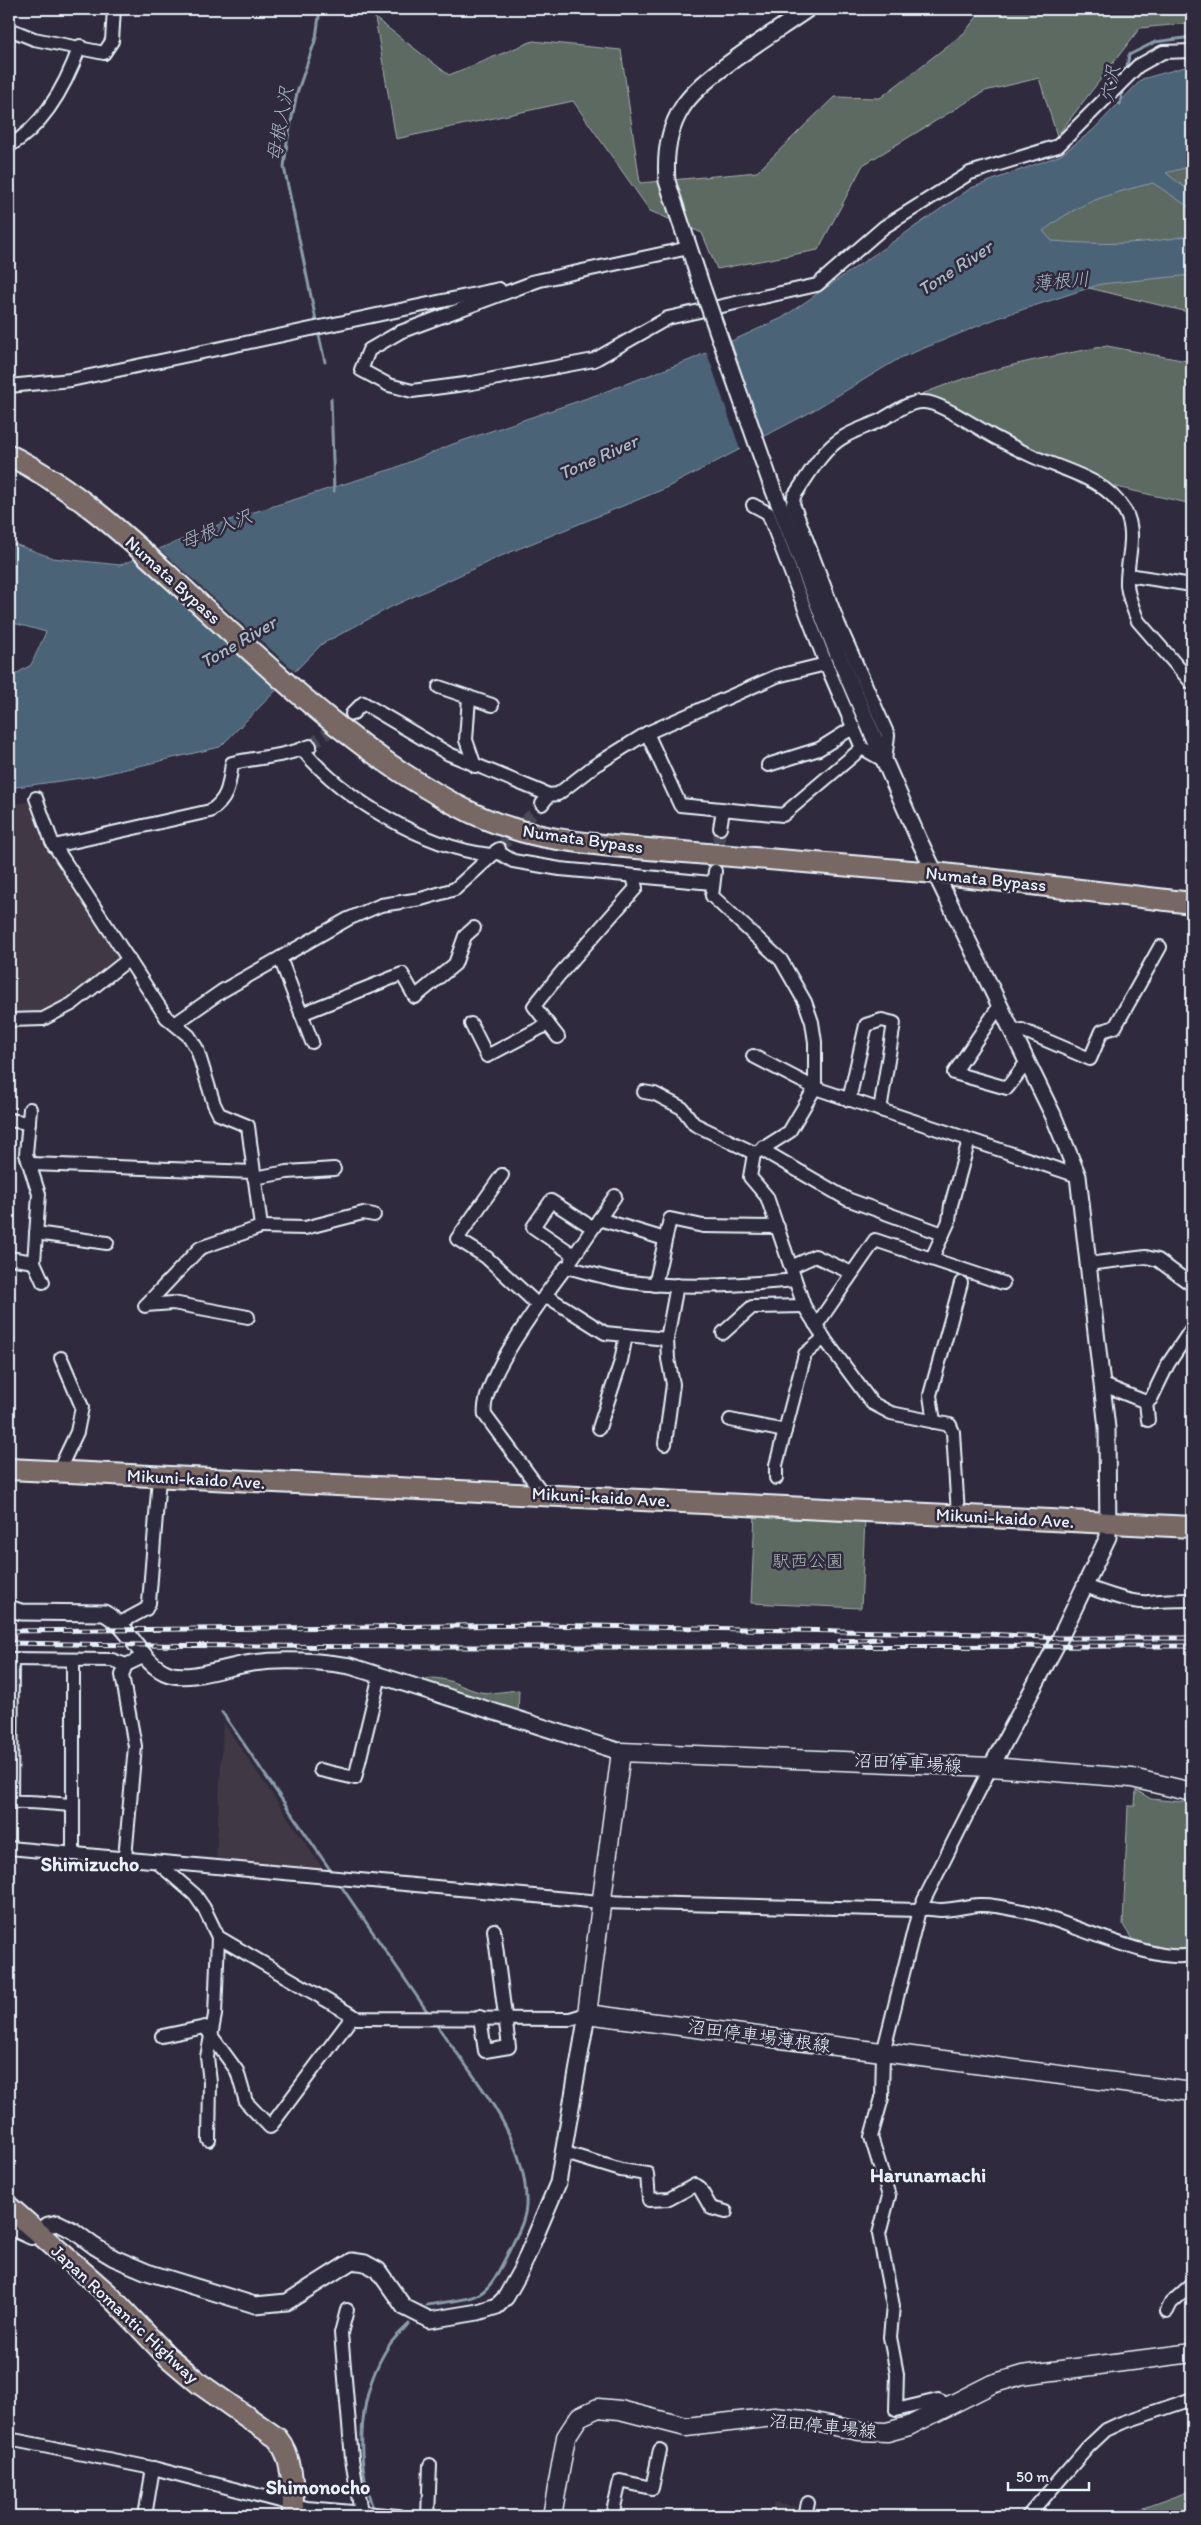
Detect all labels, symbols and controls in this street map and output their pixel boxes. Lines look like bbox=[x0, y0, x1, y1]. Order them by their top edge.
water label: 穴沢 bbox=[1095, 62, 1125, 105]
water label: 母根入沢 bbox=[262, 84, 298, 163]
water label: Tone River bbox=[913, 234, 999, 301]
water label: 薄根川 bbox=[1032, 267, 1090, 295]
water label: Tone River bbox=[555, 428, 644, 485]
water label: 母根入沢 bbox=[176, 504, 256, 554]
street label: Numata Bypass bbox=[121, 531, 225, 629]
water label: Tone River bbox=[196, 610, 282, 673]
street label: Numata Bypass bbox=[521, 820, 645, 858]
street label: Numata Bypass bbox=[924, 862, 1048, 896]
street label: Mikuni-kaido Ave. bbox=[126, 1464, 266, 1494]
street label: Mikuni-kaido Ave. bbox=[531, 1482, 671, 1512]
street label: Mikuni-kaido Ave. bbox=[935, 1503, 1075, 1533]
park label: 駅西公園 bbox=[772, 1550, 844, 1572]
street label: 沼田停車場線 bbox=[853, 1749, 963, 1777]
district label: Shimizucho bbox=[41, 1852, 139, 1876]
street label: 沼田停車場薄根線 bbox=[686, 2015, 832, 2057]
district label: Harunamachi bbox=[870, 2163, 986, 2187]
street label: Japan Romantic Highway bbox=[47, 2240, 204, 2389]
street label: 沼田停車場線 bbox=[768, 2409, 878, 2443]
scale bar bbox=[1008, 2460, 1090, 2492]
text: 50 m bbox=[1016, 2468, 1049, 2486]
district label: Shimonocho bbox=[266, 2475, 370, 2499]

